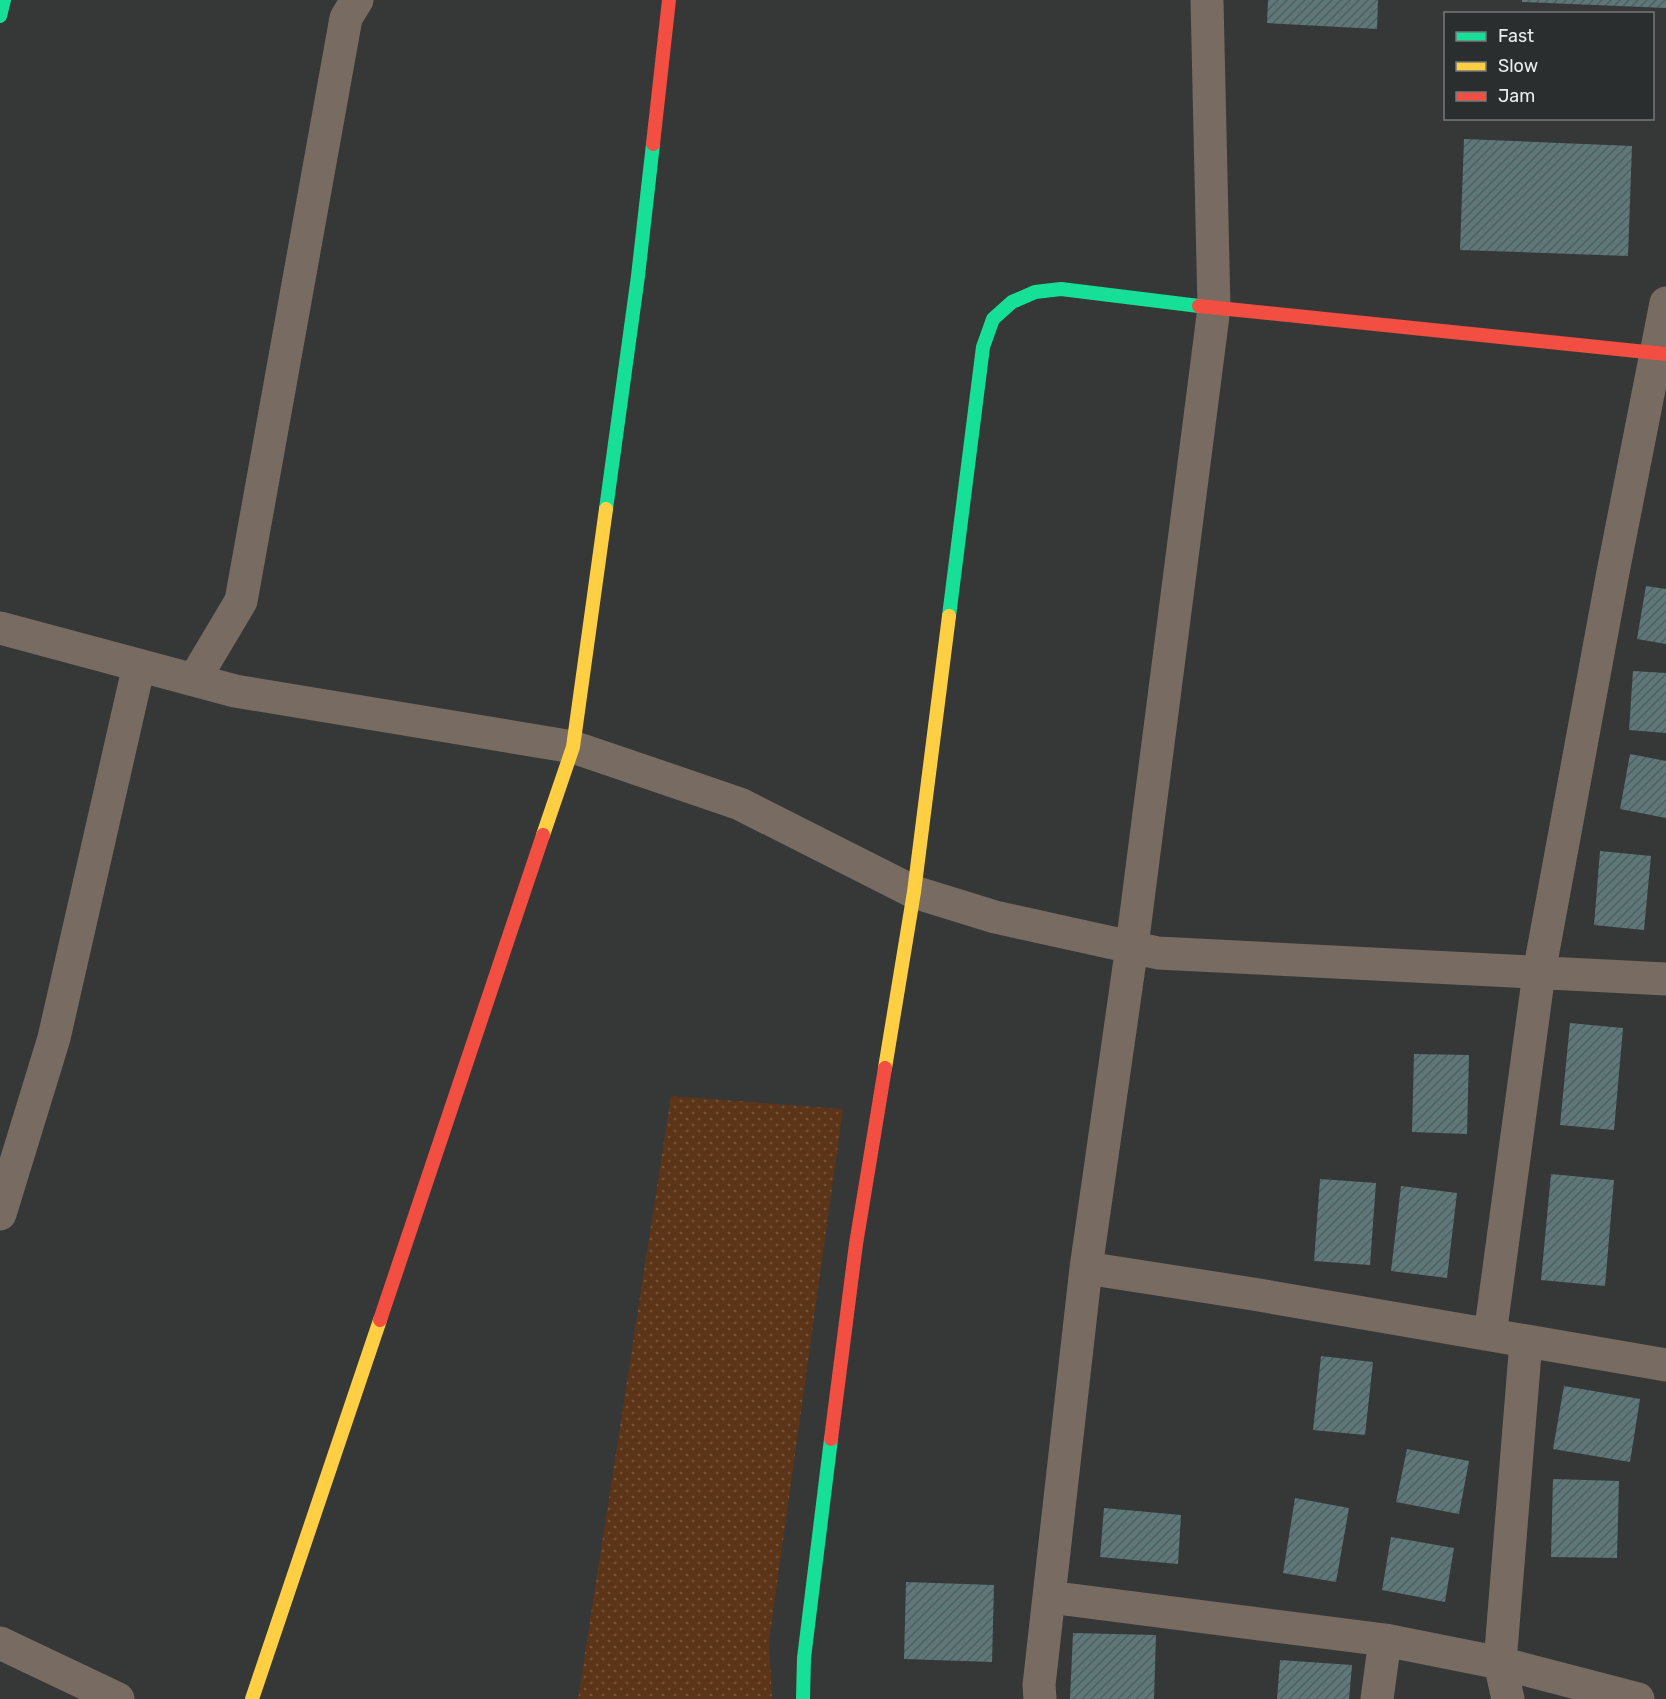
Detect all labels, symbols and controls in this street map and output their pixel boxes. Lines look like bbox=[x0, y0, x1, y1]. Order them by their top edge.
legend bbox=[1444, 12, 1654, 120]
text: Fast bbox=[1498, 25, 1534, 47]
text: Slow bbox=[1498, 55, 1538, 77]
text: Jam bbox=[1498, 85, 1535, 107]

